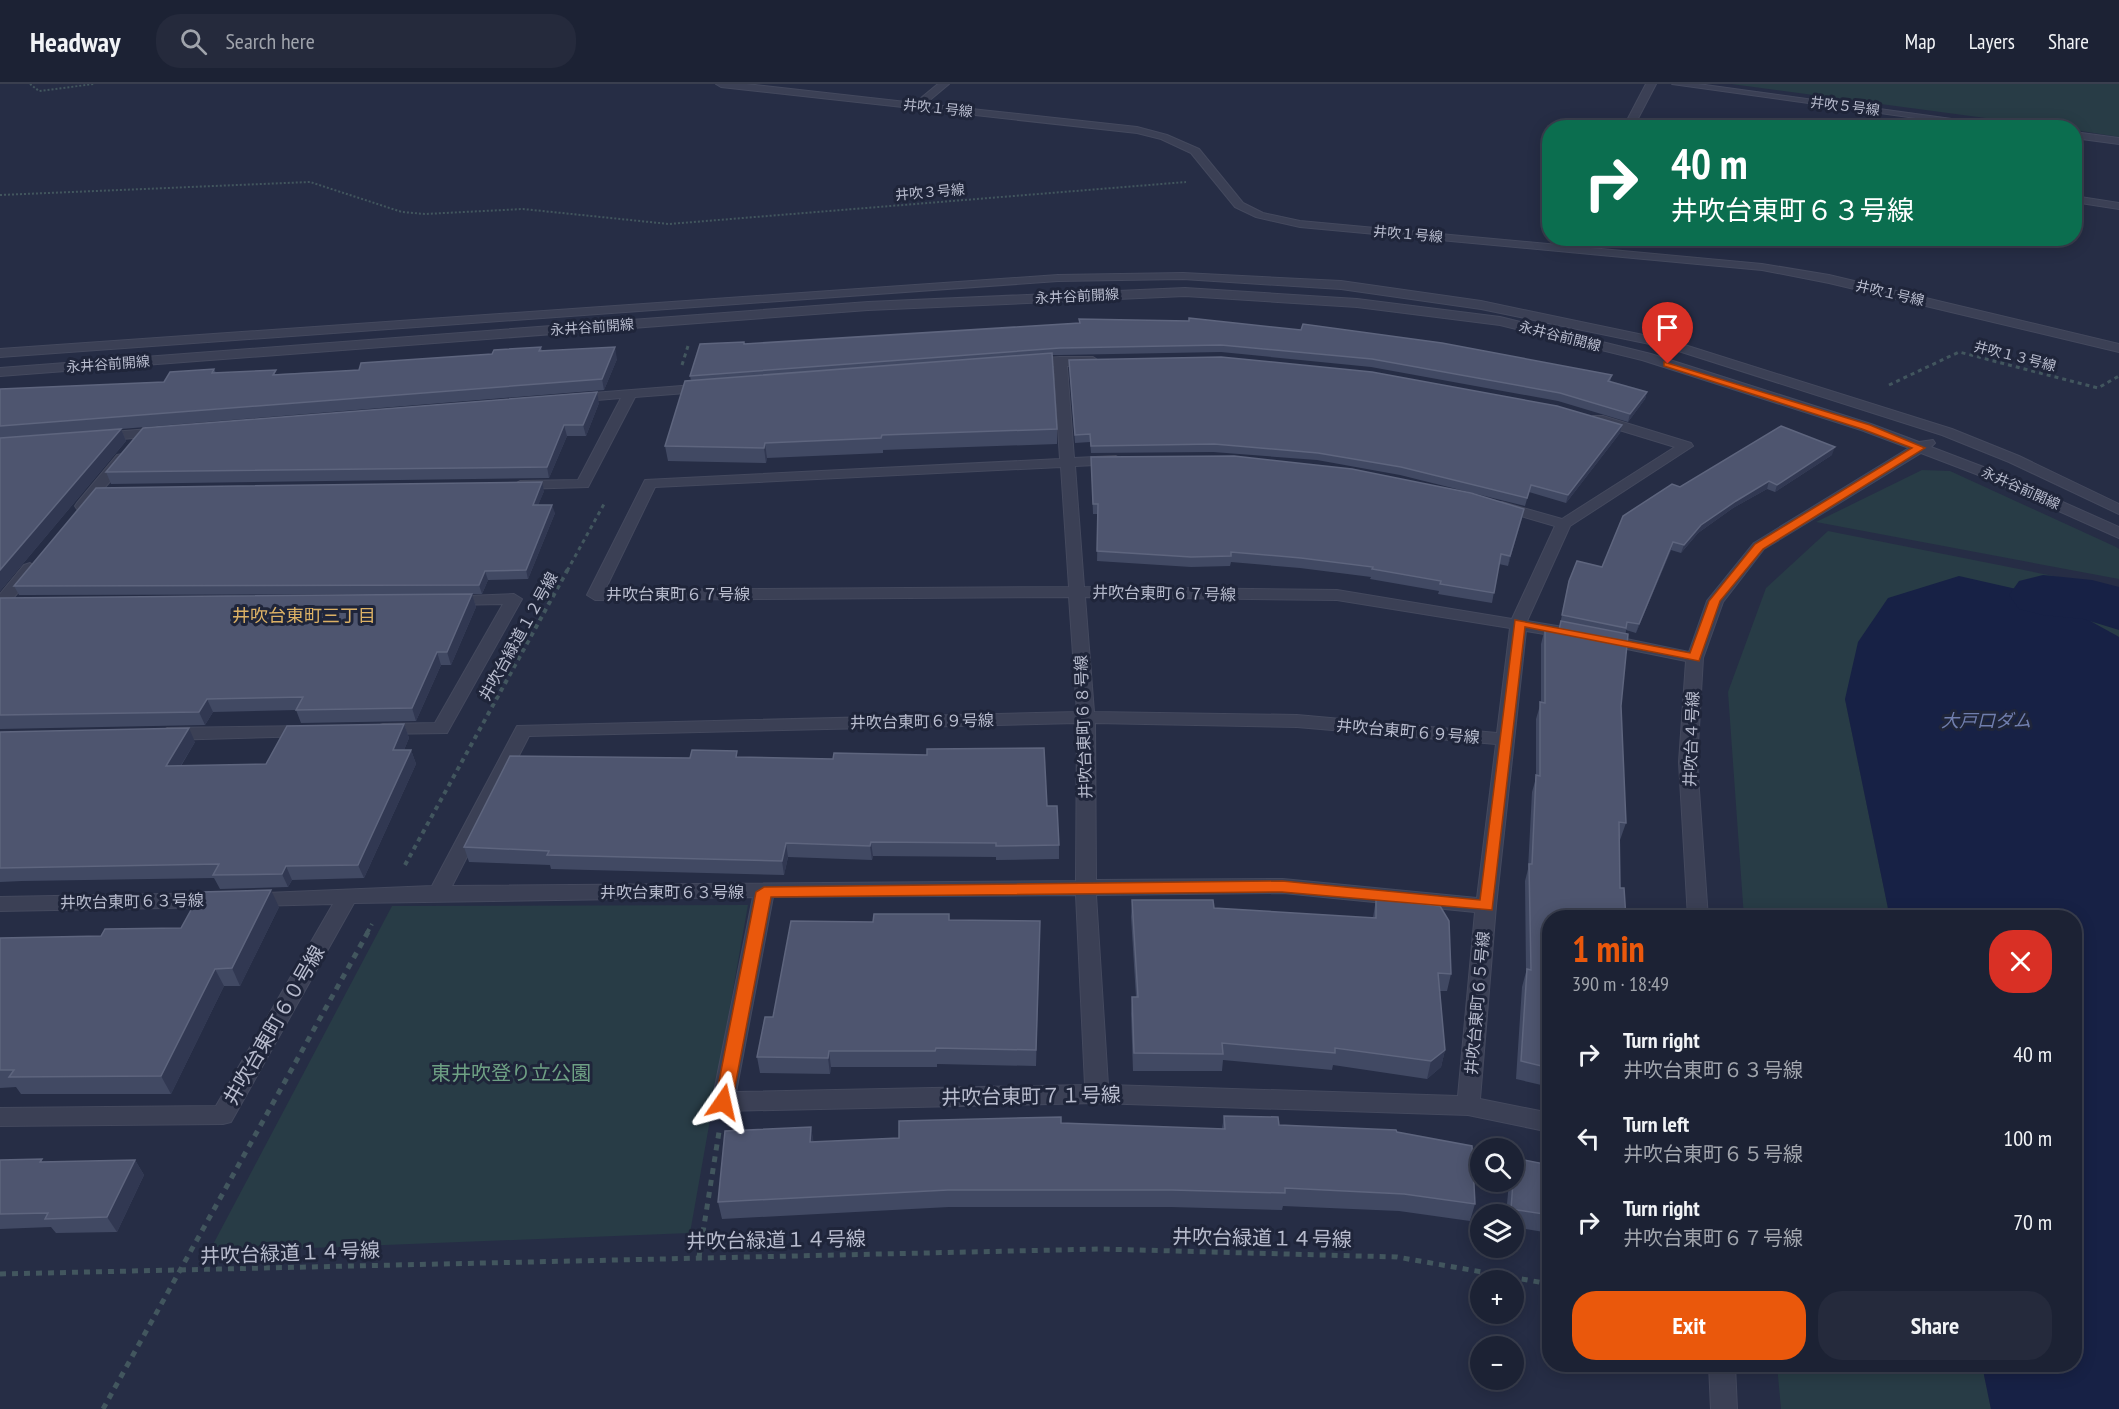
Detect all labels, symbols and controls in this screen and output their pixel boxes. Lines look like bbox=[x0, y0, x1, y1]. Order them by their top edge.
search box bbox=[156, 14, 576, 68]
text: Headway bbox=[30, 23, 120, 60]
icon: search bbox=[177, 25, 210, 58]
text: Search here bbox=[225, 27, 315, 55]
text: Map bbox=[1905, 28, 1936, 55]
text: Layers bbox=[1969, 28, 2015, 55]
text: Share bbox=[2048, 28, 2089, 55]
street label: 井吹５号線 bbox=[1809, 93, 1881, 119]
street label: 井吹１号線 bbox=[902, 95, 974, 121]
text: 40 m bbox=[1671, 136, 1748, 191]
icon: right bbox=[1572, 144, 1650, 222]
street label: 井吹３号線 bbox=[894, 180, 966, 204]
text: 井吹台東町６３号線 bbox=[1671, 193, 1914, 227]
street label: 井吹１号線 bbox=[1372, 222, 1444, 246]
street label: 井吹１号線 bbox=[1854, 276, 1926, 310]
street label: 永井谷前開線 bbox=[1035, 285, 1119, 307]
pin bbox=[1642, 302, 1693, 364]
icon: arrive bbox=[1651, 311, 1684, 344]
street label: 永井谷前開線 bbox=[549, 315, 635, 339]
street label: 永井谷前開線 bbox=[1517, 317, 1603, 355]
street label: 井吹１３号線 bbox=[1972, 337, 2058, 375]
street label: 永井谷前開線 bbox=[65, 352, 151, 376]
street label: 永井谷前開線 bbox=[1979, 463, 2063, 513]
street label: 井吹台緑道１２号線 bbox=[474, 568, 562, 704]
street label: 井吹台東町６７号線 bbox=[1092, 582, 1236, 604]
street label: 井吹台東町６７号線 bbox=[606, 584, 750, 604]
district label: 井吹台東町三丁目 bbox=[232, 604, 376, 627]
street label: 井吹台東町６８号線 bbox=[1070, 655, 1096, 799]
street label: 井吹台４号線 bbox=[1679, 691, 1703, 787]
water label: 大戸口ダム bbox=[1941, 709, 2031, 732]
street label: 井吹台東町６９号線 bbox=[850, 710, 994, 732]
street label: 井吹台東町６９号線 bbox=[1335, 715, 1481, 747]
street label: 井吹台東町６３号線 bbox=[600, 882, 744, 902]
street label: 井吹台東町６３号線 bbox=[60, 890, 204, 912]
text: 1 min bbox=[1572, 925, 1645, 972]
street label: 井吹台東町６５号線 bbox=[1461, 930, 1493, 1076]
button: close bbox=[1989, 930, 2052, 993]
street label: 井吹台東町６０号線 bbox=[218, 941, 330, 1109]
text: 390 m · 18:49 bbox=[1572, 971, 1669, 997]
text: Turn right bbox=[1623, 1026, 1700, 1054]
icon: right bbox=[1572, 1038, 1605, 1071]
text: 40 m bbox=[2013, 1040, 2052, 1068]
text: 井吹台東町６３号線 bbox=[1623, 1057, 1803, 1083]
park label: 東井吹登り立公園 bbox=[431, 1060, 591, 1086]
position arrow bbox=[691, 1070, 755, 1134]
street label: 井吹台東町７１号線 bbox=[941, 1081, 1121, 1111]
text: Turn left bbox=[1623, 1110, 1689, 1138]
icon: left bbox=[1572, 1122, 1605, 1155]
text: 100 m bbox=[2003, 1124, 2052, 1152]
map controls bbox=[1470, 1138, 1524, 1390]
button: search bbox=[1470, 1138, 1524, 1192]
text: 井吹台東町６５号線 bbox=[1623, 1141, 1803, 1167]
text: Turn right bbox=[1623, 1194, 1700, 1222]
button: layers bbox=[1470, 1204, 1524, 1258]
icon: right bbox=[1572, 1206, 1605, 1239]
text: 70 m bbox=[2013, 1208, 2052, 1236]
street label: 井吹台緑道１４号線 bbox=[1172, 1223, 1352, 1253]
street label: 井吹台緑道１４号線 bbox=[686, 1225, 866, 1255]
text: 井吹台東町６７号線 bbox=[1623, 1225, 1803, 1251]
street label: 井吹台緑道１４号線 bbox=[200, 1237, 380, 1269]
button: + bbox=[1470, 1270, 1524, 1324]
button: Exit bbox=[1572, 1291, 1806, 1360]
button: Share bbox=[1818, 1291, 2052, 1360]
button: − bbox=[1470, 1336, 1524, 1390]

